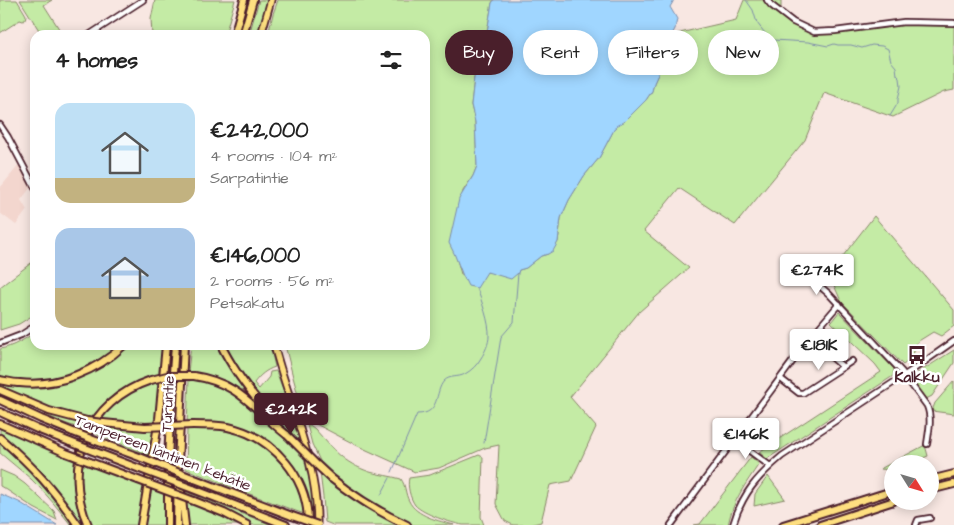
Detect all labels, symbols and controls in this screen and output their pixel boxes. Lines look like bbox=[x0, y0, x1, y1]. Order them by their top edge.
chip: Buy bbox=[445, 30, 513, 75]
chip: Rent bbox=[523, 30, 598, 75]
chip: Filters bbox=[608, 30, 698, 75]
chip: New bbox=[708, 30, 779, 75]
text: 4 homes bbox=[55, 46, 138, 75]
icon: filters bbox=[377, 46, 405, 74]
text: €242,000 bbox=[210, 116, 309, 145]
icon: home bbox=[95, 123, 155, 183]
text: 4 rooms · 104 m² bbox=[210, 145, 338, 167]
text: Sarpatintie bbox=[210, 167, 289, 189]
text: €146,000 bbox=[210, 241, 300, 270]
icon: home bbox=[95, 248, 155, 308]
pin: €274K bbox=[782, 254, 852, 296]
text: €274K bbox=[791, 259, 843, 281]
text: 2 rooms · 56 m² bbox=[210, 270, 334, 292]
text: Petsakatu bbox=[210, 292, 284, 314]
pin: €181K bbox=[784, 328, 854, 371]
text: €181K bbox=[801, 334, 837, 356]
bus stop icon: Kalkku bbox=[906, 344, 928, 366]
place label: Kalkku bbox=[894, 367, 940, 388]
street label: Turuntie bbox=[156, 375, 180, 433]
pin: €242K bbox=[256, 392, 326, 435]
text: €242K bbox=[265, 398, 317, 420]
street label: Tampereen läntinen kehätie bbox=[72, 410, 254, 496]
pin: €146K bbox=[711, 418, 781, 460]
text: €146K bbox=[723, 423, 769, 445]
north arrow bbox=[884, 455, 939, 510]
map controls bbox=[884, 455, 939, 510]

